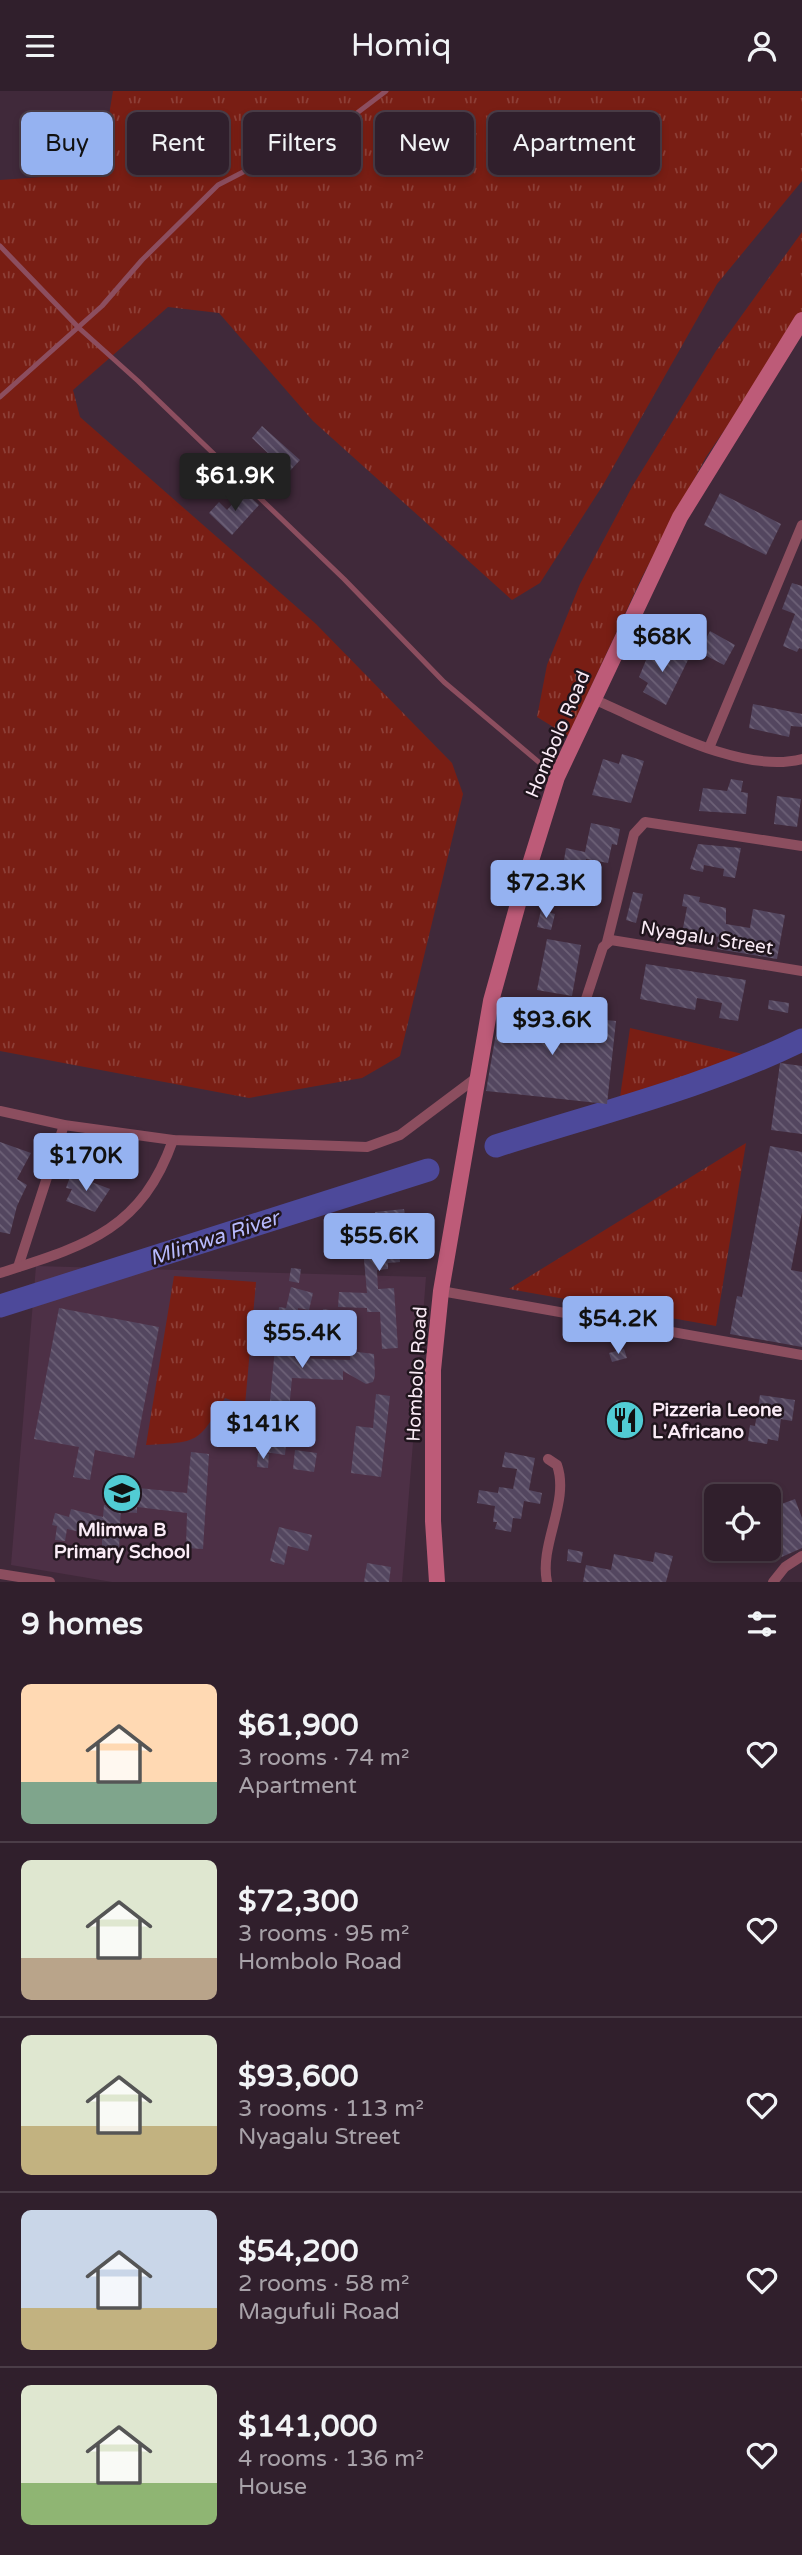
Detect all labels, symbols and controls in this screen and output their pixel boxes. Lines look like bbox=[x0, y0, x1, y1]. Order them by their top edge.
icon: menu bbox=[21, 27, 59, 65]
text: Homiq bbox=[351, 27, 451, 65]
icon: person bbox=[743, 27, 781, 65]
chip: Buy bbox=[21, 112, 113, 175]
chip: Rent bbox=[127, 112, 229, 175]
chip: Filters bbox=[243, 112, 361, 175]
chip: New bbox=[375, 112, 474, 175]
chip: Apartment bbox=[488, 112, 660, 175]
pin: $61.9K bbox=[178, 453, 292, 513]
text: $61.9K bbox=[196, 462, 274, 490]
pin: $68K bbox=[621, 615, 703, 674]
text: $68K bbox=[633, 623, 691, 651]
street label: Hombolo Road bbox=[521, 668, 595, 801]
pin: $72.3K bbox=[489, 861, 603, 920]
text: $72.3K bbox=[507, 869, 585, 897]
street label: Nyagalu Street bbox=[639, 917, 775, 959]
pin: $93.6K bbox=[495, 997, 609, 1057]
text: $93.6K bbox=[513, 1006, 591, 1034]
pin: $170K bbox=[37, 1133, 135, 1193]
text: $170K bbox=[50, 1142, 122, 1170]
water label: Mlimwa River bbox=[146, 1205, 285, 1271]
pin: $55.6K bbox=[322, 1213, 436, 1273]
text: $55.6K bbox=[340, 1222, 418, 1250]
pin: $54.2K bbox=[561, 1297, 675, 1356]
text: $54.2K bbox=[579, 1305, 657, 1333]
street label: Hombolo Road bbox=[402, 1306, 432, 1442]
pin: $55.4K bbox=[245, 1311, 359, 1370]
text: $55.4K bbox=[263, 1319, 341, 1347]
restaurant icon: Pizzeria Leone L'Africano bbox=[604, 1399, 646, 1441]
place label: Pizzeria Leone L'Africano bbox=[652, 1399, 782, 1443]
pin: $141K bbox=[214, 1401, 312, 1461]
text: $141K bbox=[227, 1410, 299, 1438]
school or university icon: Mlimwa B Primary School bbox=[101, 1472, 143, 1514]
map controls bbox=[704, 1484, 781, 1561]
button: locate bbox=[704, 1484, 781, 1561]
place label: Mlimwa B Primary School bbox=[54, 1519, 190, 1564]
icon: filters bbox=[743, 1605, 781, 1643]
text: 9 homes bbox=[21, 1606, 143, 1643]
text: $61,900 bbox=[238, 1707, 358, 1744]
icon: home bbox=[77, 1712, 161, 1796]
icon: heart bbox=[743, 1735, 781, 1773]
text: 3 rooms · 74 m² bbox=[238, 1744, 409, 1772]
text: Apartment bbox=[238, 1772, 357, 1800]
text: $72,300 bbox=[238, 1883, 358, 1920]
icon: home bbox=[77, 1888, 161, 1972]
icon: heart bbox=[743, 1911, 781, 1949]
text: 3 rooms · 95 m² bbox=[238, 1920, 409, 1948]
text: Hombolo Road bbox=[238, 1948, 402, 1976]
text: $93,600 bbox=[238, 2058, 358, 2095]
icon: home bbox=[77, 2063, 161, 2147]
icon: heart bbox=[743, 2086, 781, 2124]
text: 3 rooms · 113 m² bbox=[238, 2095, 424, 2123]
text: Nyagalu Street bbox=[238, 2123, 400, 2151]
text: $54,200 bbox=[238, 2233, 358, 2270]
icon: home bbox=[77, 2238, 161, 2322]
icon: heart bbox=[743, 2261, 781, 2299]
text: 2 rooms · 58 m² bbox=[238, 2270, 409, 2298]
text: Magufuli Road bbox=[238, 2298, 400, 2326]
text: $141,000 bbox=[238, 2408, 377, 2445]
icon: home bbox=[77, 2413, 161, 2497]
icon: heart bbox=[743, 2436, 781, 2474]
text: 4 rooms · 136 m² bbox=[238, 2445, 424, 2473]
text: House bbox=[238, 2473, 307, 2501]

